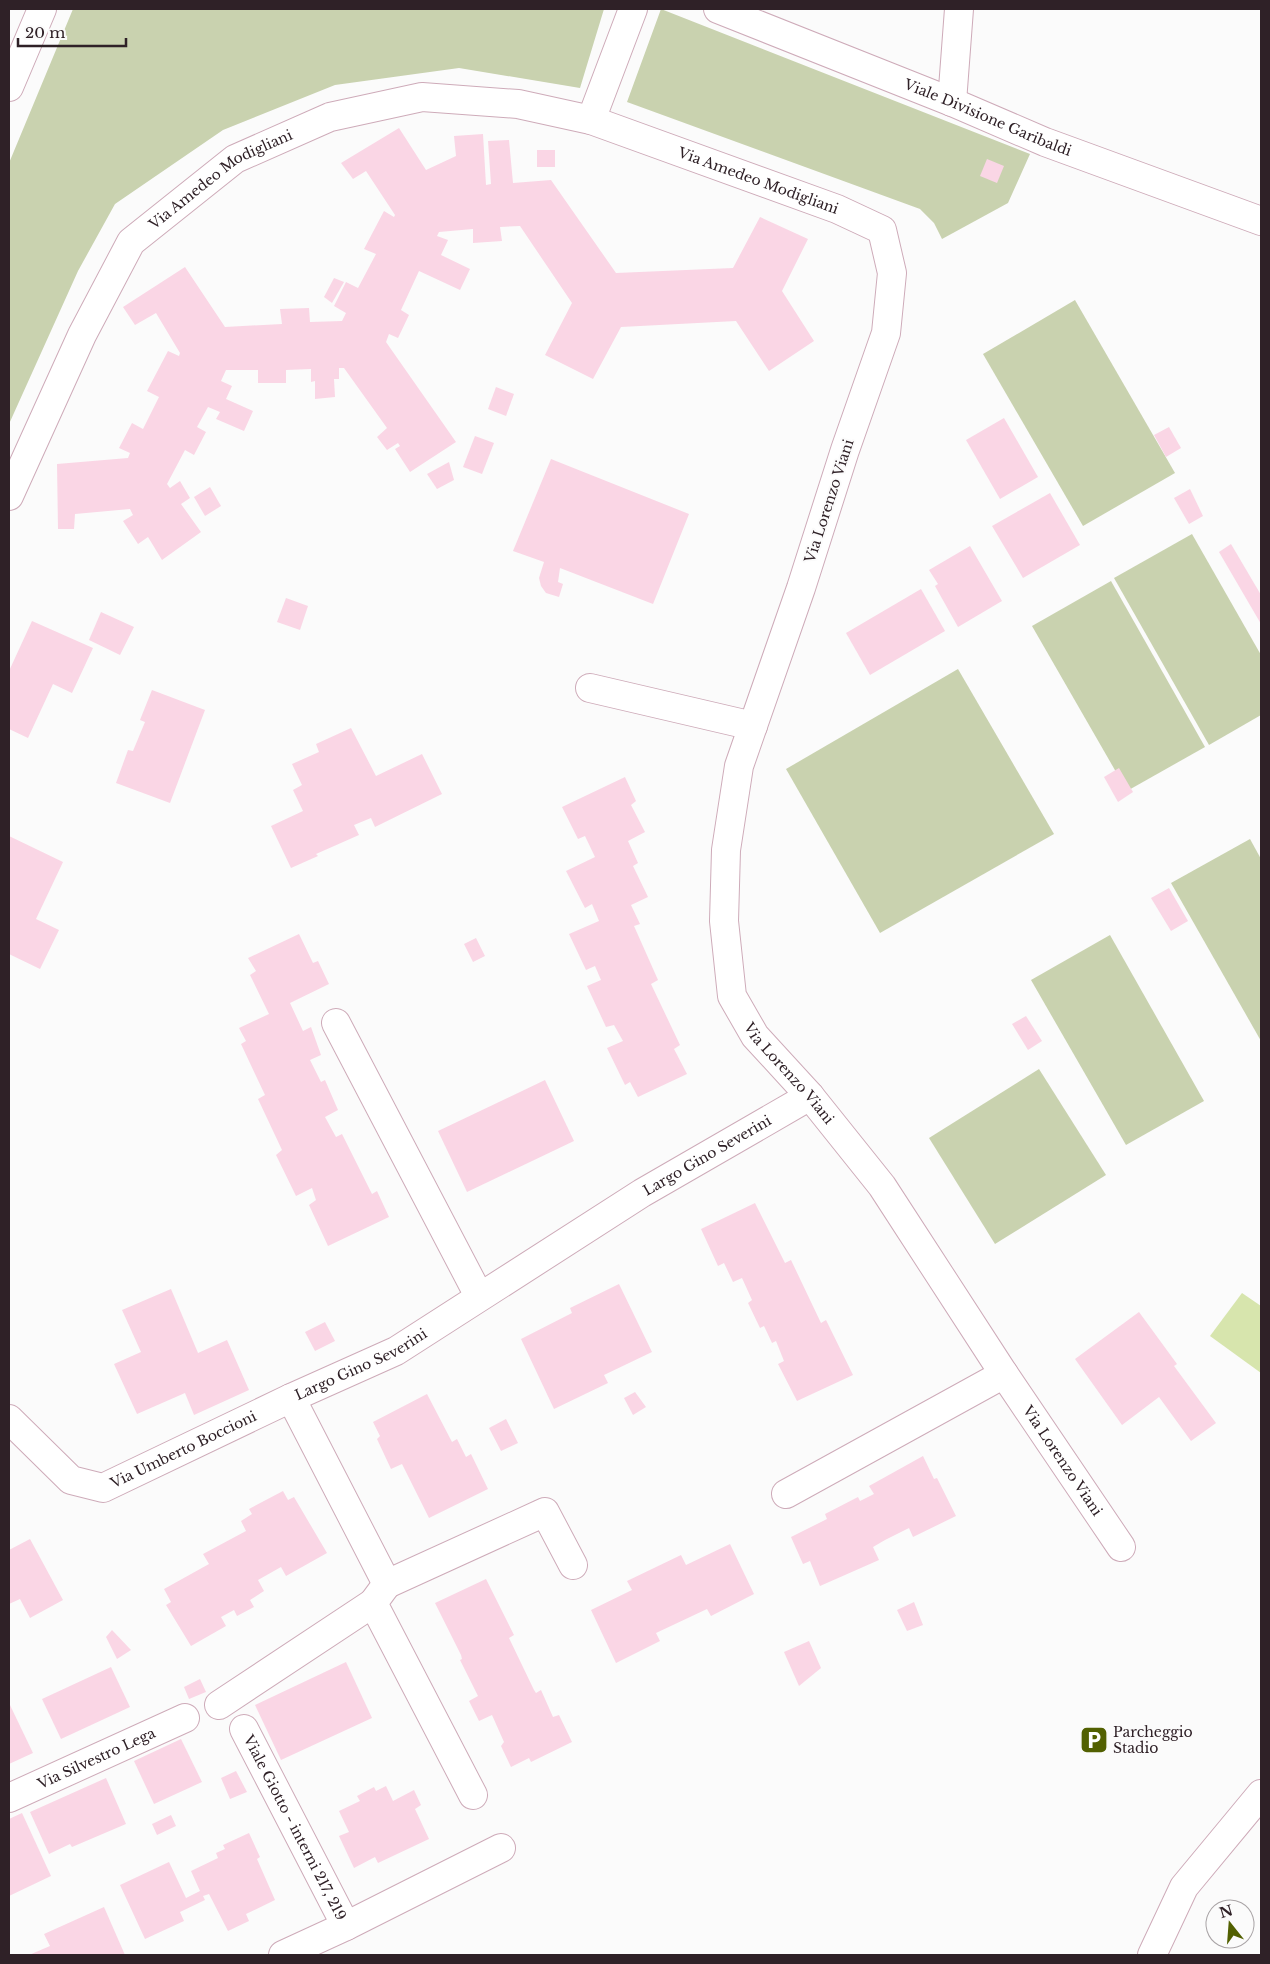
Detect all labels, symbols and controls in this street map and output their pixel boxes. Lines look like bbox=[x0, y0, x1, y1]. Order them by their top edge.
scale bar bbox=[18, 15, 125, 47]
text: 20 m bbox=[25, 23, 65, 42]
street label: Viale Divisione Garibaldi bbox=[901, 75, 1074, 160]
street label: Via Amedeo Modigliani bbox=[144, 126, 295, 234]
street label: Via Amedeo Modigliani bbox=[675, 143, 841, 218]
street label: Via Lorenzo Viani bbox=[800, 437, 858, 566]
street label: Via Lorenzo Viani bbox=[740, 1018, 838, 1128]
street label: Largo Gino Severini bbox=[640, 1111, 775, 1199]
street label: Largo Gino Severini bbox=[292, 1324, 431, 1404]
street label: Via Lorenzo Viani bbox=[1018, 1401, 1106, 1519]
street label: Via Umberto Boccioni bbox=[107, 1407, 259, 1493]
place label: Parcheggio Stadio bbox=[1113, 1723, 1193, 1757]
street label: Via Silvestro Lega bbox=[34, 1724, 158, 1793]
parking icon: Parcheggio Stadio bbox=[1079, 1725, 1109, 1755]
street label: Viale Giotto - interni 217, 219 bbox=[239, 1731, 350, 1923]
north arrow bbox=[1205, 1899, 1255, 1949]
text: N bbox=[1217, 1901, 1235, 1922]

